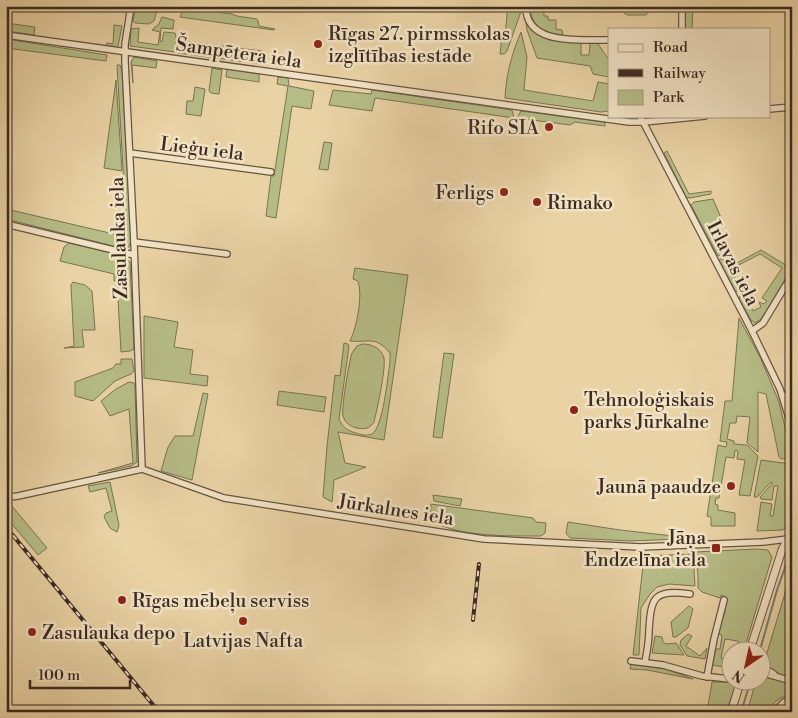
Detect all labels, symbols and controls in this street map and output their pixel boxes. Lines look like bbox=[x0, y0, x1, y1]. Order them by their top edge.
place label: Rīgas 27. pirmsskolas izglītības iestāde bbox=[328, 22, 510, 68]
legend bbox=[608, 28, 770, 118]
street label: Šampētera iela bbox=[175, 31, 304, 74]
marker: Rīgas 27. pirmsskolas izglītības iestāde bbox=[312, 38, 324, 50]
text: Road bbox=[653, 38, 688, 57]
text: Railway bbox=[653, 64, 707, 83]
text: Park bbox=[653, 88, 685, 107]
place label: Rifo SIA bbox=[467, 116, 540, 140]
marker: Rifo SIA bbox=[543, 121, 555, 133]
street label: Lieģu iela bbox=[159, 132, 245, 166]
street label: Zasulauka iela bbox=[105, 176, 133, 300]
place label: Ferligs bbox=[435, 181, 494, 205]
marker: Ferligs bbox=[498, 186, 510, 198]
place label: Rimako bbox=[547, 191, 613, 215]
marker: Rimako bbox=[531, 196, 543, 208]
street label: Irlavas iela bbox=[701, 217, 765, 310]
place label: Tehnoloģiskais parks Jūrkalne bbox=[584, 388, 714, 434]
marker: Tehnoloģiskais parks Jūrkalne bbox=[568, 404, 580, 416]
place label: Jaunā paaudze bbox=[596, 475, 721, 499]
marker: Jaunā paaudze bbox=[725, 480, 737, 492]
street label: Jūrkalnes iela bbox=[335, 489, 456, 531]
place label: Jāņa Endzelīna iela bbox=[584, 526, 706, 572]
marker: Jāņa Endzelīna iela bbox=[710, 542, 722, 554]
place label: Rīgas mēbeļu serviss bbox=[132, 589, 309, 614]
marker: Rīgas mēbeļu serviss bbox=[116, 594, 128, 606]
marker: Latvijas Nafta bbox=[237, 615, 249, 627]
place label: Zasulauka depo bbox=[42, 621, 175, 645]
marker: Zasulauka depo bbox=[26, 626, 38, 638]
place label: Latvijas Nafta bbox=[183, 629, 303, 653]
north arrow bbox=[720, 640, 770, 690]
scale bar bbox=[30, 658, 130, 690]
text: N bbox=[730, 665, 749, 687]
text: 100 m bbox=[38, 666, 80, 685]

